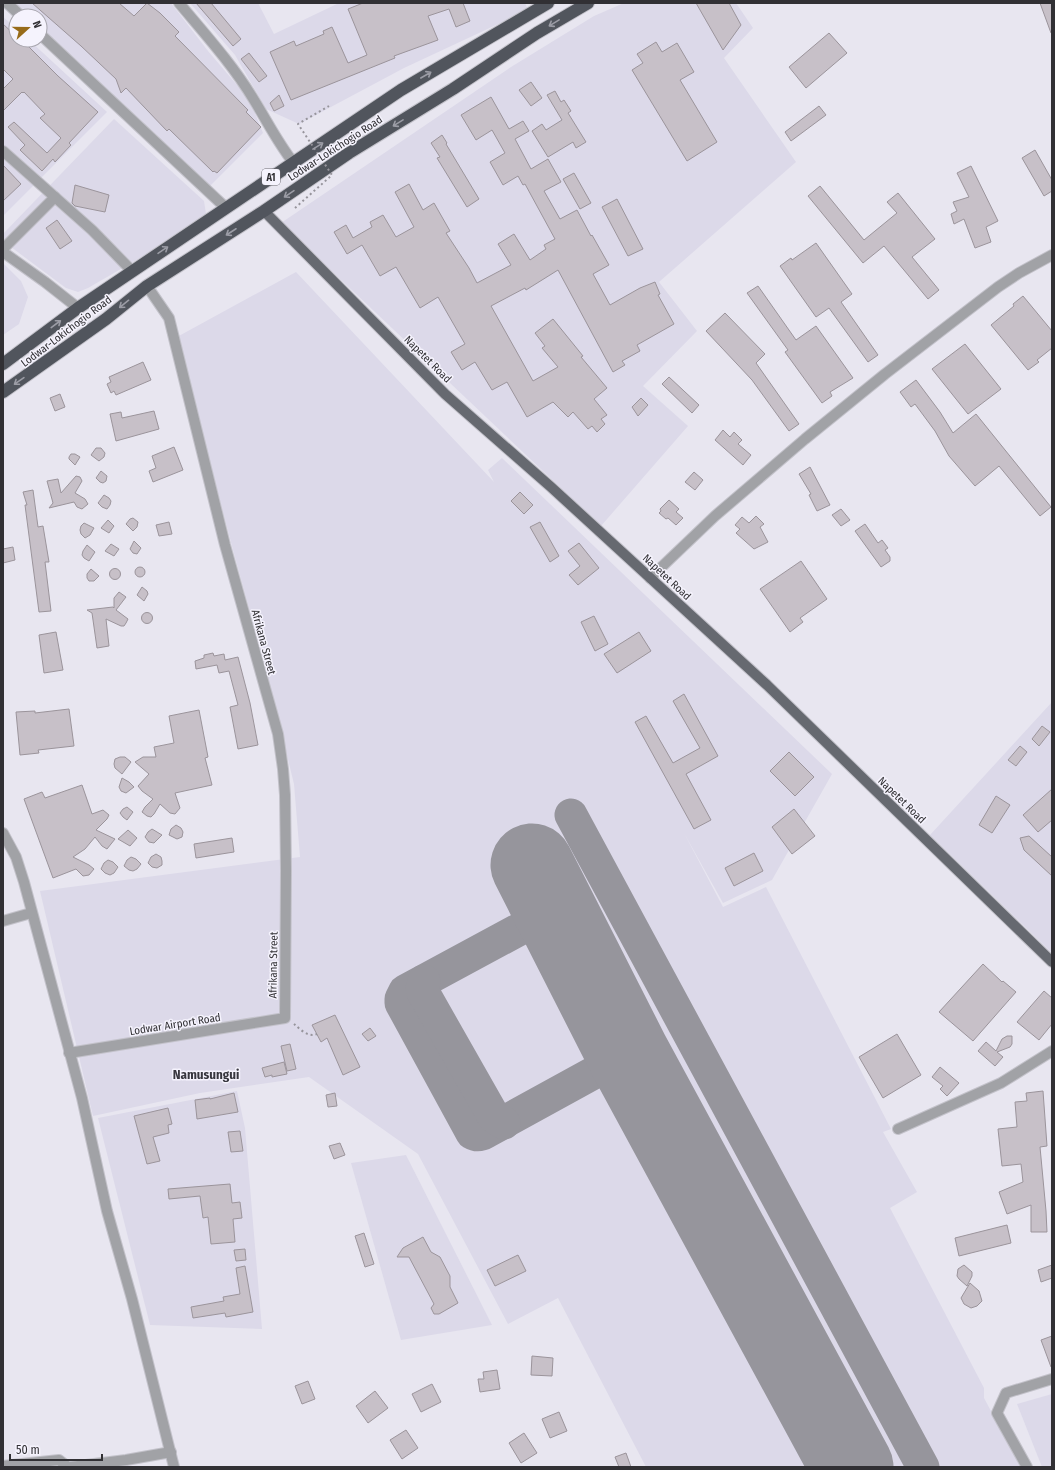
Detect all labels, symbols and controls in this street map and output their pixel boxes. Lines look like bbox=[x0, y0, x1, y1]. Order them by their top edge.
north arrow bbox=[8, 8, 48, 48]
text: N bbox=[30, 19, 44, 30]
one-way arrow bbox=[548, 19, 560, 27]
one-way arrow bbox=[420, 71, 431, 79]
street label: Lodwar-Lokichogio Road bbox=[286, 113, 385, 184]
one-way arrow bbox=[393, 119, 404, 127]
one-way arrow bbox=[312, 142, 324, 150]
road number: A1 bbox=[262, 169, 280, 185]
one-way arrow bbox=[283, 190, 294, 198]
one-way arrow bbox=[225, 228, 237, 236]
one-way arrow bbox=[158, 246, 169, 254]
street label: Lodwar-Lokichogio Road bbox=[18, 293, 114, 370]
one-way arrow bbox=[118, 300, 129, 308]
one-way arrow bbox=[51, 320, 62, 328]
street label: Napetet Road bbox=[401, 333, 454, 386]
one-way arrow bbox=[14, 377, 25, 385]
street label: Napetet Road bbox=[640, 552, 693, 603]
street label: Afrikana Street bbox=[249, 608, 279, 677]
street label: Napetet Road bbox=[875, 774, 928, 826]
street label: Afrikana Street bbox=[266, 931, 281, 999]
street label: Lodwar Airport Road bbox=[129, 1011, 222, 1038]
district label: Namusungui bbox=[173, 1067, 239, 1082]
scale bar bbox=[10, 1436, 102, 1462]
text: 50 m bbox=[16, 1443, 40, 1457]

